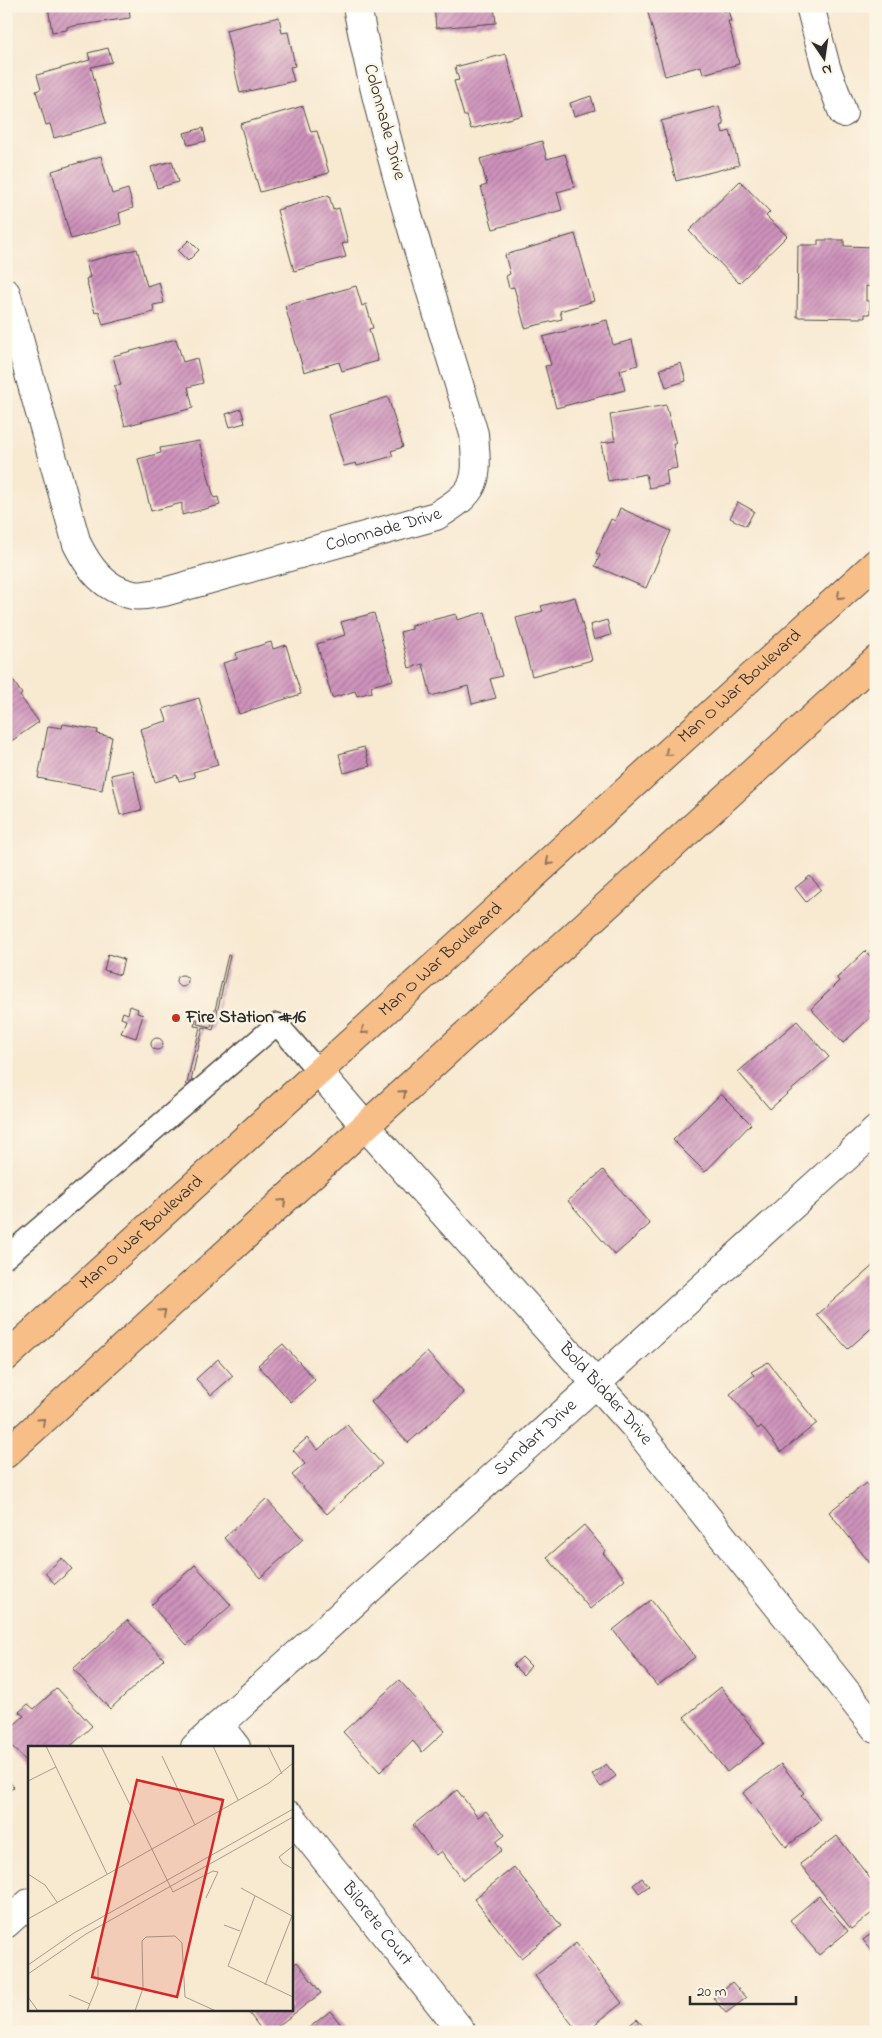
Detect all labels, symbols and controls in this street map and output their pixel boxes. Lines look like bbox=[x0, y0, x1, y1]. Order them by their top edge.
north arrow bbox=[800, 32, 850, 82]
text: N bbox=[820, 58, 834, 80]
street label: Colonnade Drive bbox=[356, 61, 412, 184]
street label: Colonnade Drive bbox=[323, 502, 448, 559]
one-way arrow bbox=[836, 590, 845, 599]
street label: Man O War Boulevard bbox=[673, 624, 808, 750]
one-way arrow bbox=[665, 747, 674, 756]
one-way arrow bbox=[545, 857, 554, 866]
street label: Man O War Boulevard bbox=[373, 897, 509, 1023]
place label: Fire Station #16 bbox=[185, 1005, 306, 1031]
marker: Fire Station #16 bbox=[170, 1012, 182, 1024]
one-way arrow bbox=[361, 1025, 370, 1034]
one-way arrow bbox=[398, 1090, 407, 1099]
street label: Man O War Boulevard bbox=[74, 1170, 210, 1296]
one-way arrow bbox=[277, 1199, 286, 1208]
one-way arrow bbox=[157, 1308, 166, 1317]
street label: Bold Bidder Drive bbox=[552, 1336, 659, 1452]
street label: Sundart Drive bbox=[489, 1393, 584, 1483]
one-way arrow bbox=[37, 1418, 46, 1427]
inset map bbox=[28, 1746, 292, 2010]
street label: Bilorete Court bbox=[334, 1876, 418, 1972]
scale bar bbox=[690, 1973, 796, 2005]
text: 20 m bbox=[697, 1981, 727, 2003]

